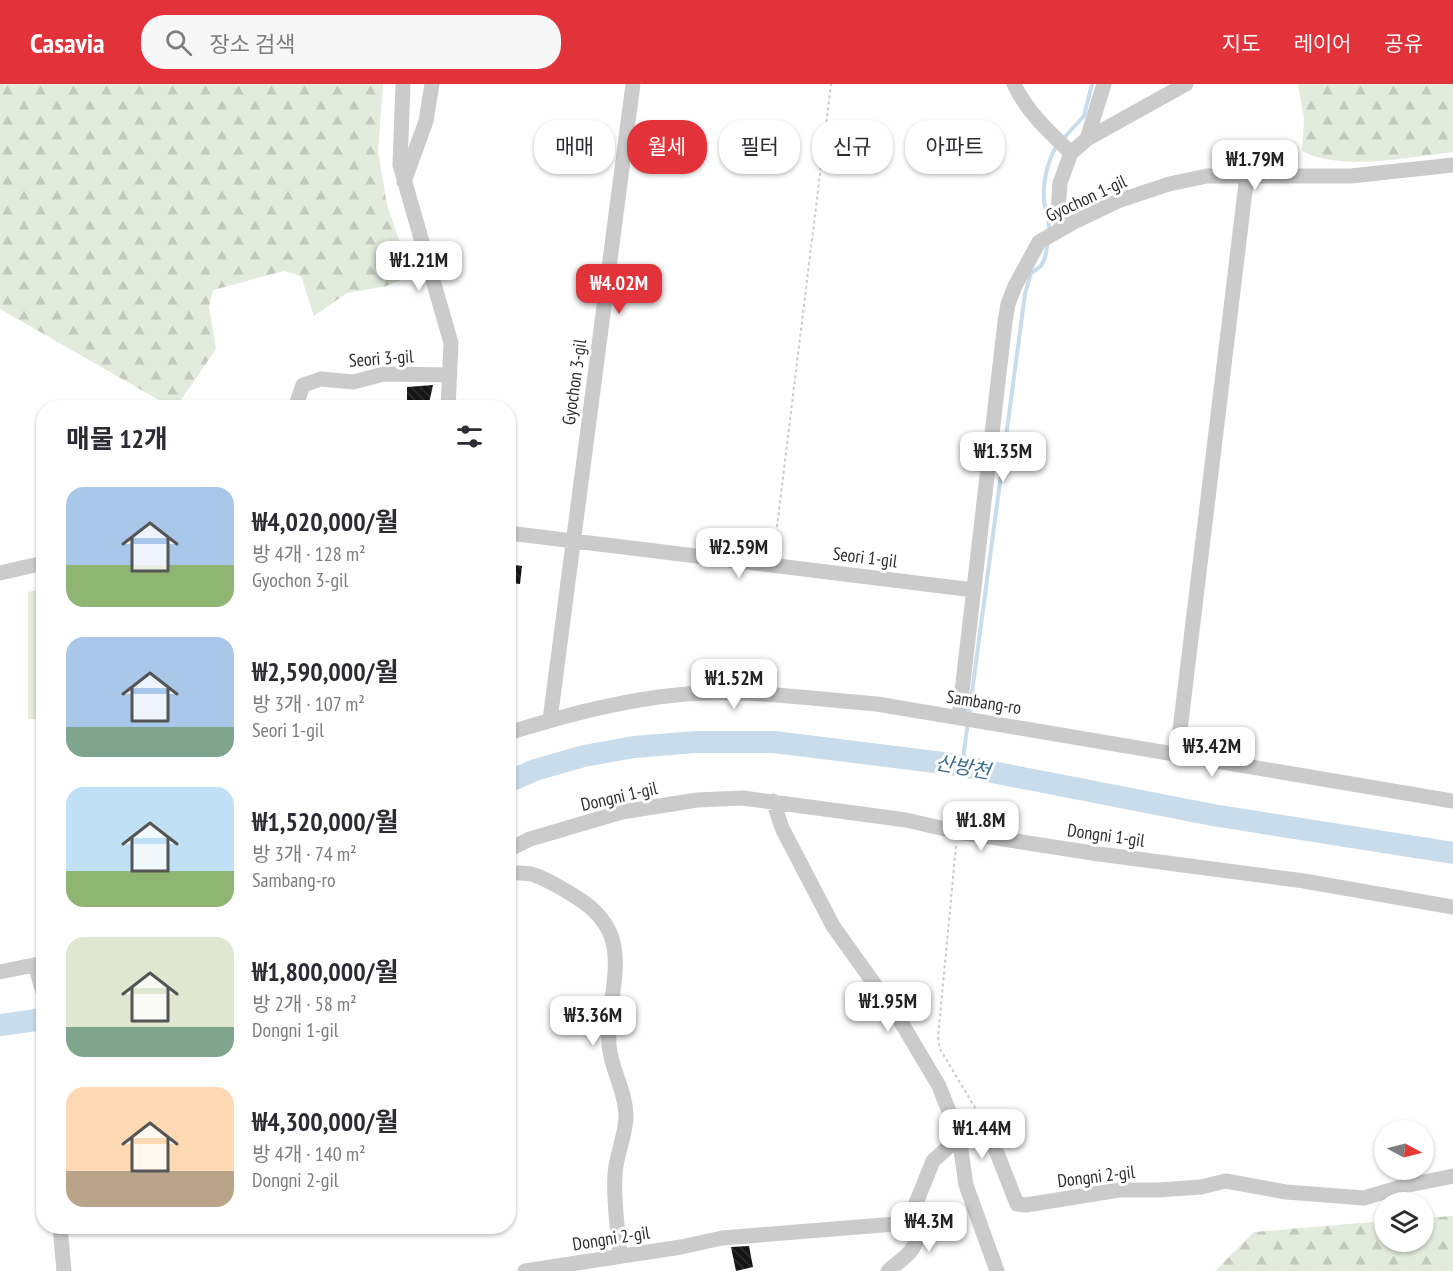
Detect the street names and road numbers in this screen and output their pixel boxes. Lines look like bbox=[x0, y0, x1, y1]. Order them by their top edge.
street label: Gyochon 1-gil bbox=[1042, 169, 1131, 227]
street label: Gyochon 3-gil bbox=[557, 337, 592, 426]
street label: Seori 3-gil bbox=[348, 344, 415, 372]
street label: Seori 1-gil bbox=[832, 542, 899, 572]
street label: Sambang-ro bbox=[945, 685, 1023, 719]
street label: Dongni 1-gil bbox=[579, 776, 660, 816]
street label: Dongni 1-gil bbox=[1066, 818, 1147, 852]
street label: Dongni 2-gil bbox=[1056, 1160, 1137, 1192]
street label: Dongni 2-gil bbox=[571, 1220, 652, 1255]

